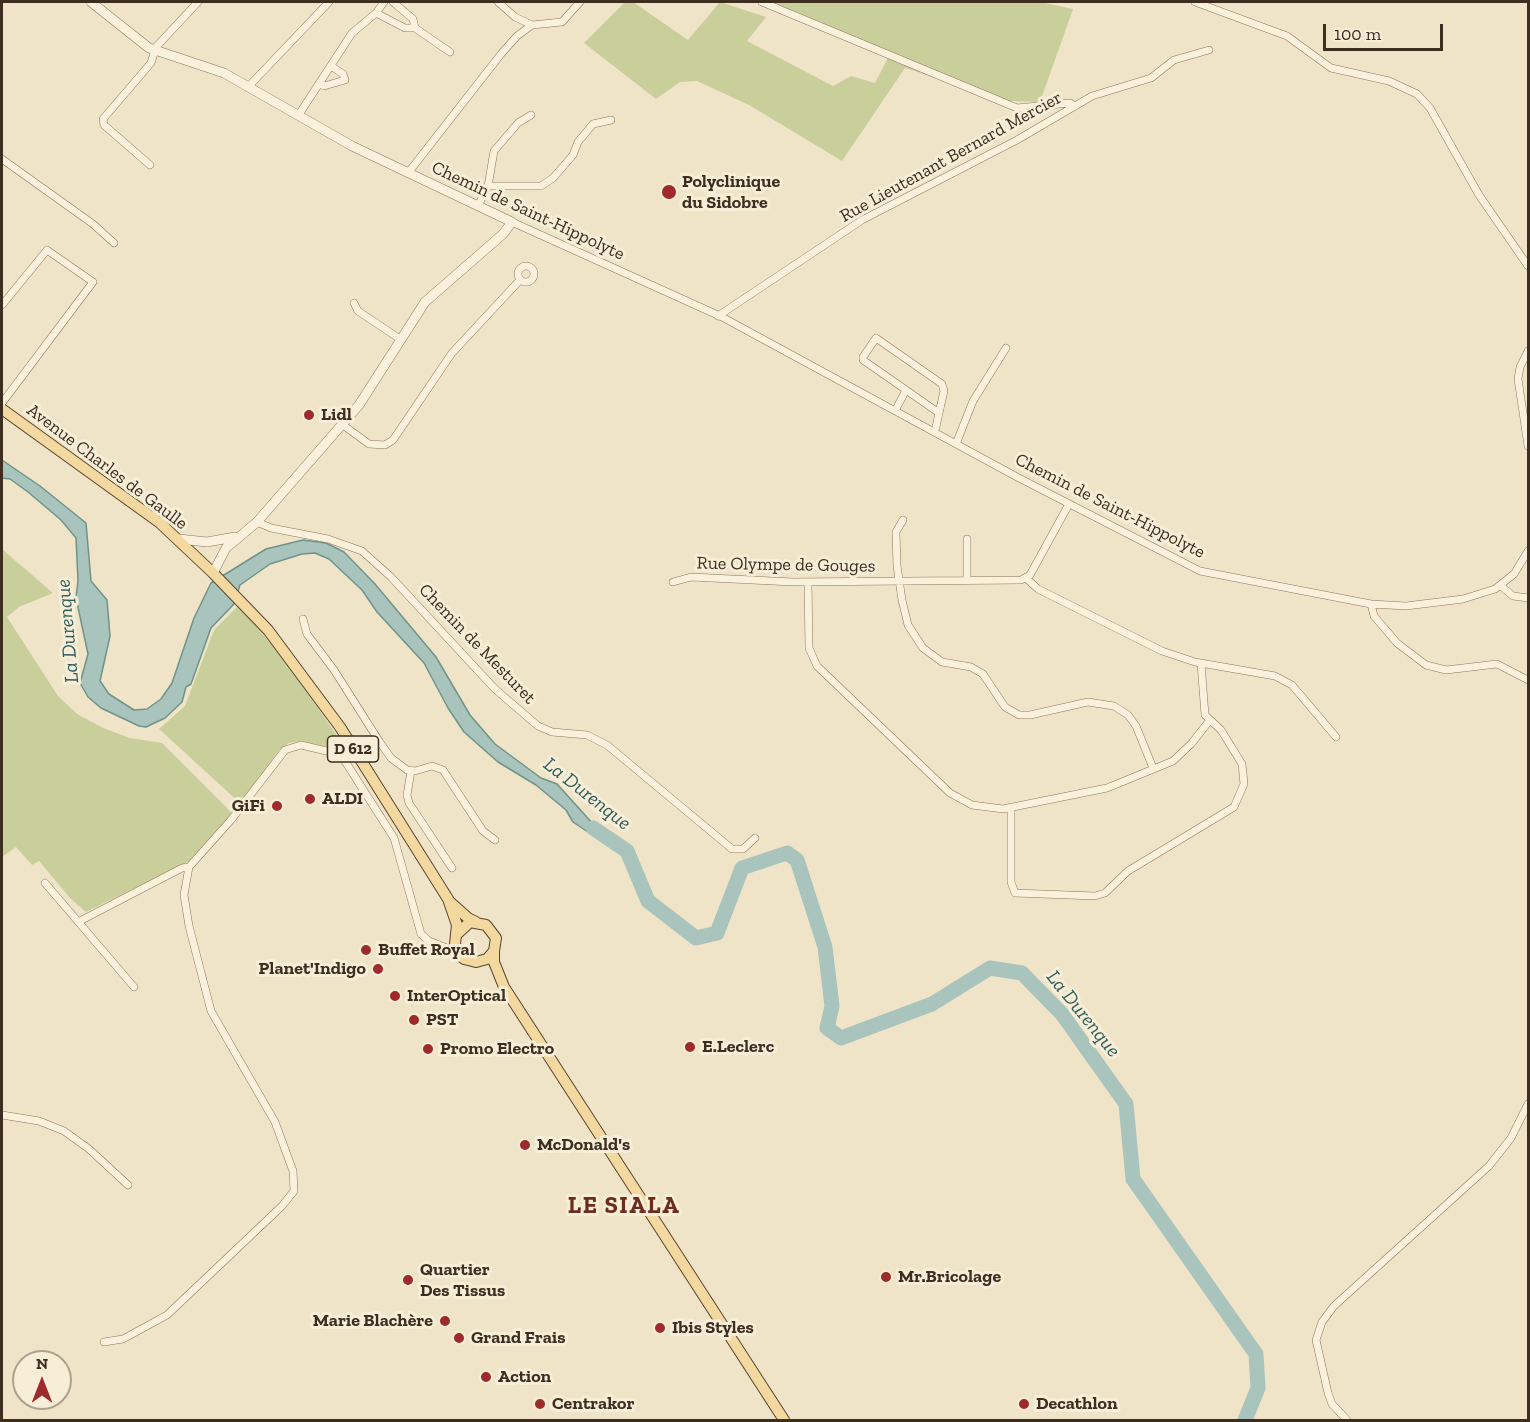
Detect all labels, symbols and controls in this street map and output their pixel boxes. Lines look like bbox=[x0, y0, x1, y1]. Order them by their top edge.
scale bar bbox=[1326, 12, 1446, 50]
text: 100 m bbox=[1334, 23, 1381, 45]
street label: Rue Lieutenant Bernard Mercier bbox=[836, 87, 1066, 227]
street label: Chemin de Saint-Hippolyte bbox=[428, 157, 628, 265]
place label: Polyclinique du Sidobre bbox=[682, 171, 780, 213]
marker: Polyclinique du Sidobre bbox=[660, 183, 678, 201]
street label: Avenue Charles de Gaulle bbox=[22, 399, 192, 535]
place label: Lidl bbox=[321, 404, 352, 426]
marker: Lidl bbox=[302, 408, 316, 422]
street label: Chemin de Saint-Hippolyte bbox=[1011, 449, 1209, 563]
street label: Rue Olympe de Gouges bbox=[696, 553, 876, 577]
water label: La Durenque bbox=[51, 578, 85, 684]
street label: Chemin de Mesturet bbox=[414, 579, 540, 709]
road number: D 612 bbox=[328, 736, 378, 762]
water label: La Durenque bbox=[538, 752, 636, 836]
place label: ALDI bbox=[322, 788, 363, 810]
marker: ALDI bbox=[303, 792, 317, 806]
place label: GiFi bbox=[232, 795, 265, 817]
marker: GiFi bbox=[270, 799, 284, 813]
place label: Buffet Royal bbox=[378, 939, 475, 961]
marker: Buffet Royal bbox=[359, 943, 373, 957]
place label: Planet'Indigo bbox=[259, 958, 366, 980]
marker: Planet'Indigo bbox=[371, 962, 385, 976]
water label: La Durenque bbox=[1041, 966, 1125, 1062]
place label: InterOptical bbox=[407, 985, 506, 1007]
marker: InterOptical bbox=[388, 989, 402, 1003]
place label: PST bbox=[426, 1009, 459, 1031]
marker: PST bbox=[407, 1013, 421, 1027]
place label: E.Leclerc bbox=[702, 1036, 774, 1058]
place label: Promo Electro bbox=[440, 1038, 554, 1060]
marker: E.Leclerc bbox=[683, 1040, 697, 1054]
marker: Promo Electro bbox=[421, 1042, 435, 1056]
place label: McDonald's bbox=[537, 1134, 630, 1156]
marker: McDonald's bbox=[518, 1138, 532, 1152]
district label: LE SIALA bbox=[568, 1192, 680, 1220]
place label: Quartier Des Tissus bbox=[420, 1259, 505, 1302]
place label: Mr.Bricolage bbox=[898, 1266, 1001, 1288]
marker: Mr.Bricolage bbox=[879, 1270, 893, 1284]
marker: Quartier Des Tissus bbox=[401, 1273, 415, 1287]
place label: Marie Blachère bbox=[313, 1310, 433, 1332]
marker: Marie Blachère bbox=[438, 1314, 452, 1328]
place label: Ibis Styles bbox=[672, 1317, 754, 1339]
marker: Ibis Styles bbox=[653, 1321, 667, 1335]
place label: Grand Frais bbox=[471, 1327, 566, 1349]
marker: Grand Frais bbox=[452, 1331, 466, 1345]
north arrow bbox=[12, 1350, 72, 1410]
text: N bbox=[36, 1354, 48, 1373]
place label: Action bbox=[498, 1366, 551, 1388]
marker: Action bbox=[479, 1370, 493, 1384]
place label: Centrakor bbox=[552, 1393, 634, 1415]
place label: Decathlon bbox=[1036, 1393, 1118, 1415]
marker: Centrakor bbox=[533, 1397, 547, 1411]
marker: Decathlon bbox=[1017, 1397, 1031, 1411]

